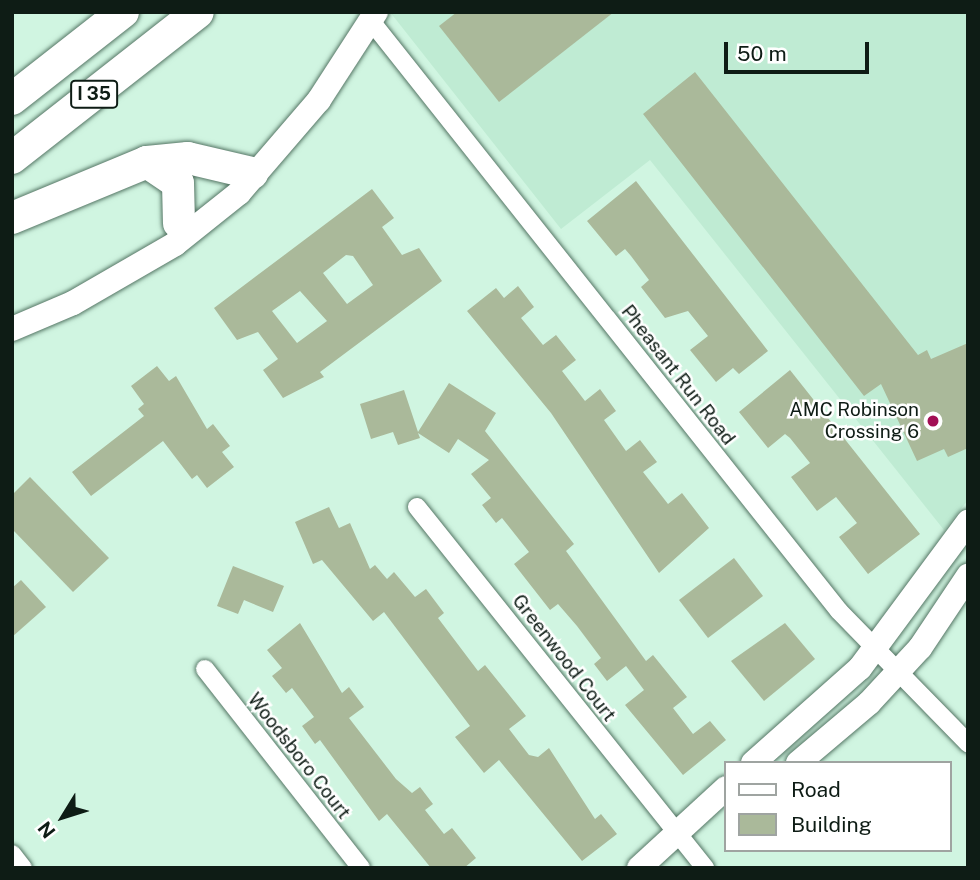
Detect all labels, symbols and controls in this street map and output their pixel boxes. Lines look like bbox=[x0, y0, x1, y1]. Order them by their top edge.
scale bar bbox=[728, 28, 873, 72]
text: 50 m bbox=[737, 41, 787, 66]
road number: I 35 bbox=[70, 80, 119, 108]
street label: Pheasant Run Road bbox=[616, 301, 740, 449]
place label: AMC Robinson Crossing 6 bbox=[789, 399, 919, 443]
marker: AMC Robinson Crossing 6 bbox=[925, 413, 941, 429]
street label: Greenwood Court bbox=[507, 590, 621, 726]
street label: Woodsboro Court bbox=[243, 688, 355, 824]
legend bbox=[724, 761, 952, 852]
text: Road bbox=[791, 777, 841, 802]
north arrow bbox=[28, 782, 98, 852]
text: Building bbox=[791, 812, 872, 837]
text: N bbox=[33, 817, 60, 843]

